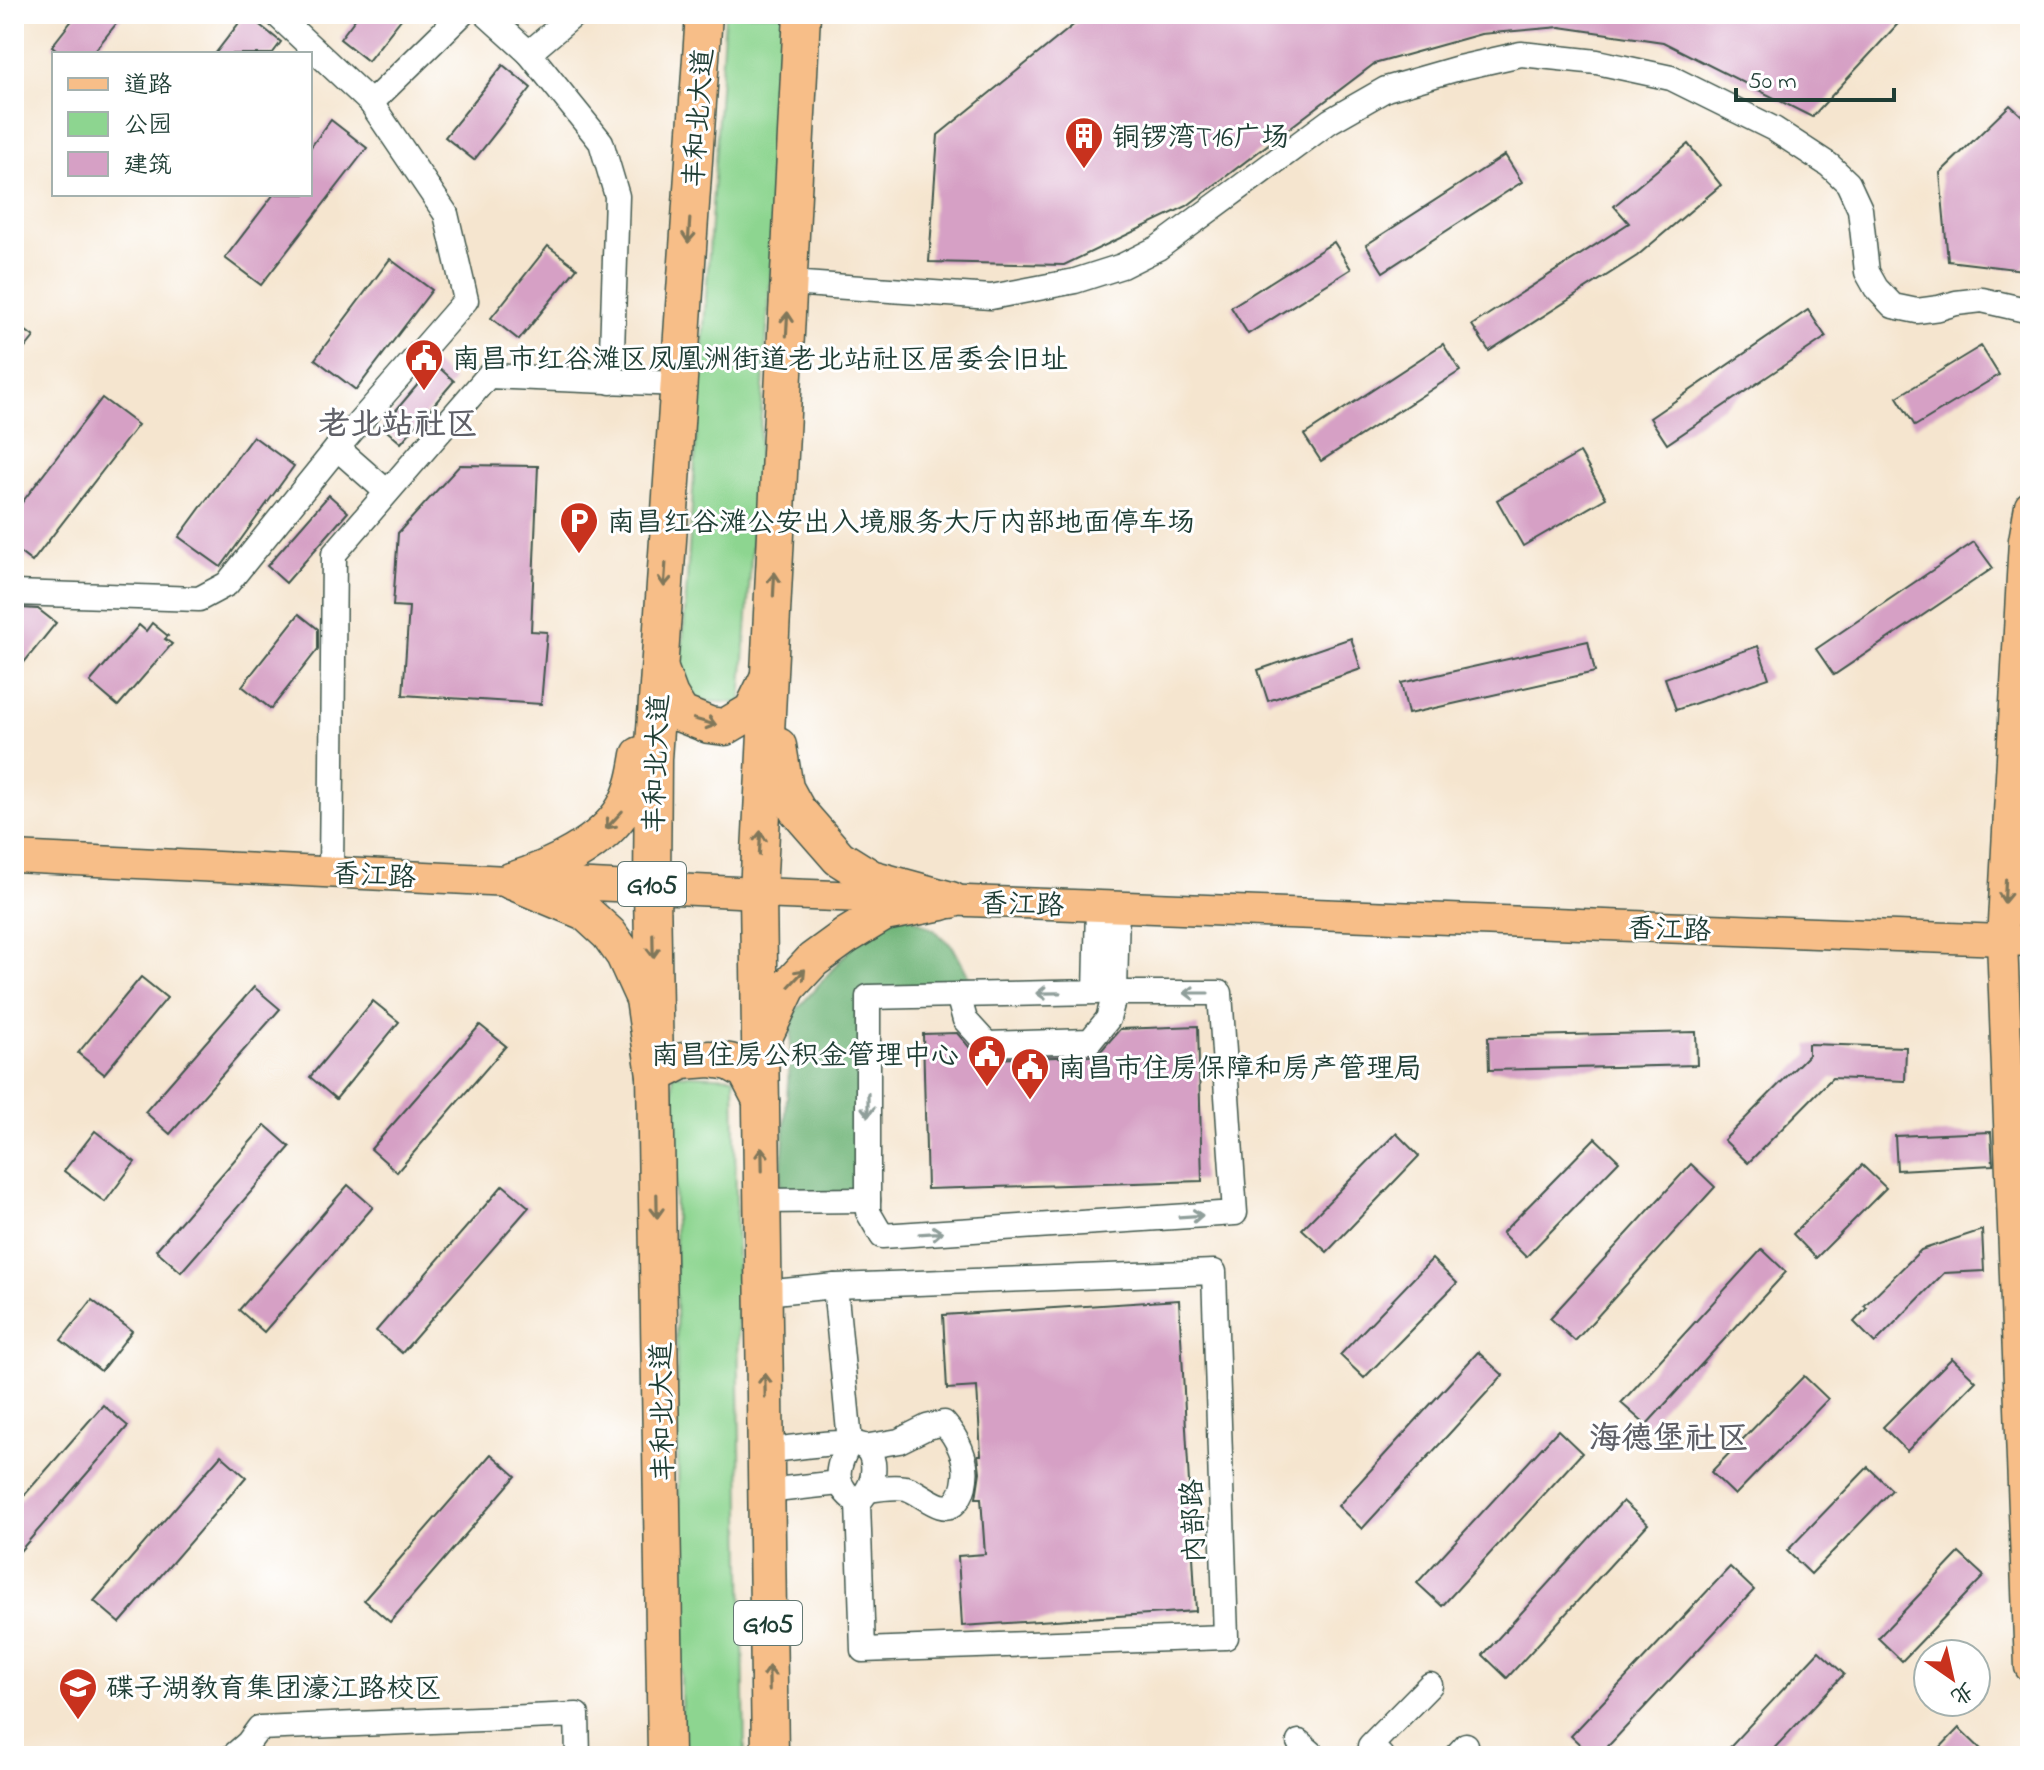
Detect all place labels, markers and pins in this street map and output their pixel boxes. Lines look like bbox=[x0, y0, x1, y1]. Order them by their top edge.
building icon: 铜锣湾T16广场 bbox=[1063, 115, 1105, 170]
place label: 铜锣湾T16广场 bbox=[1112, 119, 1289, 160]
public building icon: 南昌市红谷滩区凤凰洲街道老北站社区居委会旧址 bbox=[403, 337, 445, 392]
place label: 南昌市红谷滩区凤凰洲街道老北站社区居委会旧址 bbox=[452, 341, 1068, 382]
parking icon: 南昌红谷滩公安出入境服务大厅内部地面停车场 bbox=[558, 500, 600, 555]
place label: 南昌红谷滩公安出入境服务大厅内部地面停车场 bbox=[607, 504, 1195, 545]
public building icon: 南昌住房公积金管理中心 bbox=[966, 1033, 1008, 1088]
place label: 南昌住房公积金管理中心 bbox=[651, 1037, 959, 1078]
public building icon: 南昌市住房保障和房产管理局 bbox=[1009, 1046, 1051, 1101]
place label: 南昌市住房保障和房产管理局 bbox=[1058, 1050, 1422, 1091]
school or university icon: 碟子湖教育集团濠江路校区 bbox=[57, 1666, 99, 1721]
place label: 碟子湖教育集团濠江路校区 bbox=[106, 1670, 442, 1711]

